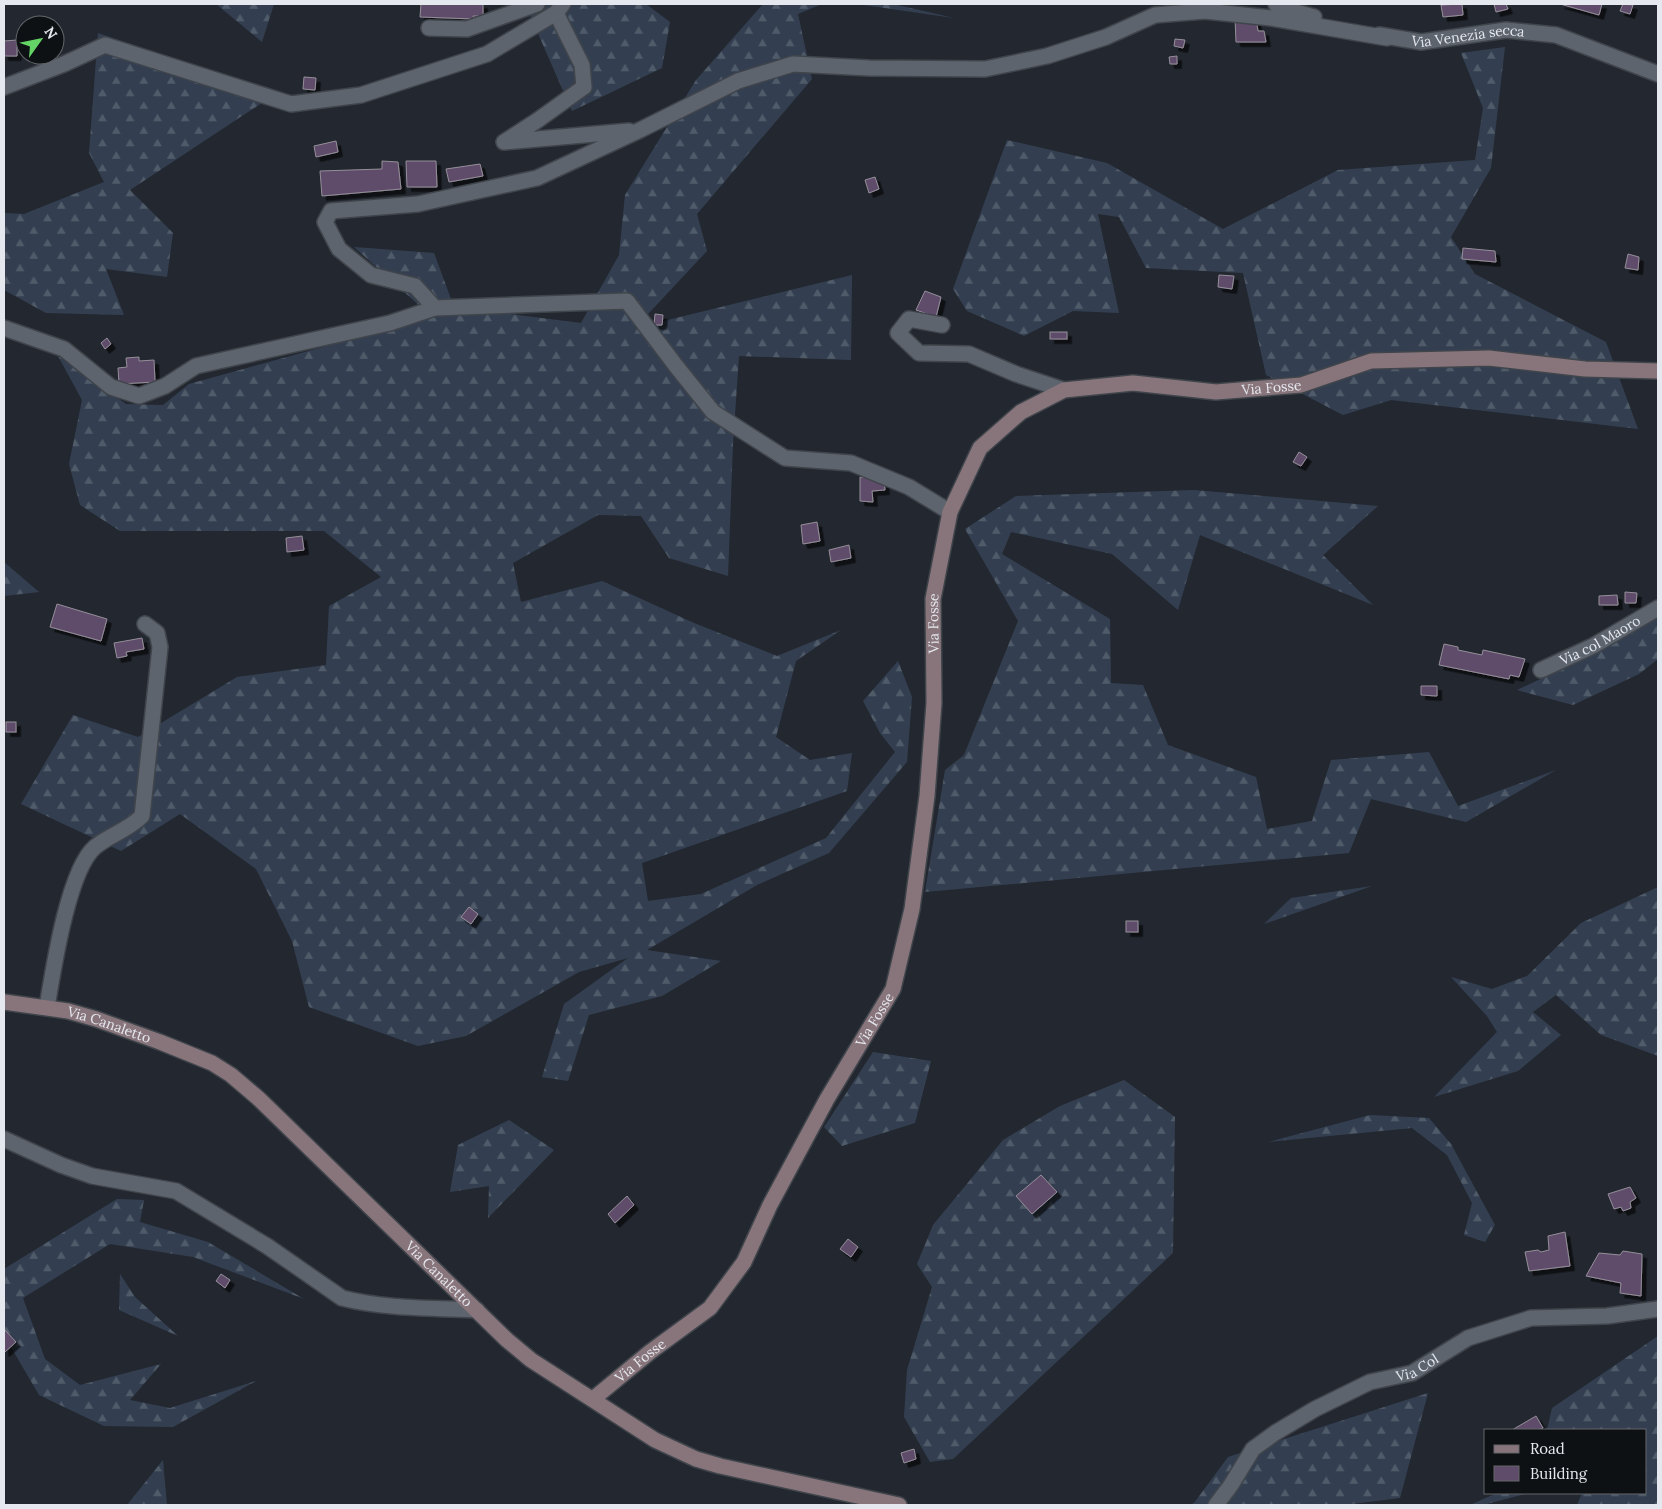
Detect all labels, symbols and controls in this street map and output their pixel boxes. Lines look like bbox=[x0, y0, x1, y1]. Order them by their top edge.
north arrow bbox=[15, 15, 65, 65]
street label: Via Venezia secca bbox=[1409, 21, 1525, 51]
text: N bbox=[40, 23, 61, 43]
street label: Via Fosse bbox=[1240, 376, 1303, 399]
street label: Via Fosse bbox=[924, 591, 943, 654]
street label: Via col Maoro bbox=[1556, 611, 1644, 670]
street label: Via Fosse bbox=[851, 989, 898, 1051]
street label: Via Canaletto bbox=[64, 1002, 153, 1047]
street label: Via Canaletto bbox=[401, 1236, 476, 1311]
street label: Via Fosse bbox=[610, 1334, 669, 1387]
street label: Via Col bbox=[1393, 1350, 1442, 1385]
legend bbox=[1484, 1429, 1647, 1494]
text: Road bbox=[1530, 1439, 1565, 1458]
text: Building bbox=[1530, 1464, 1588, 1483]

